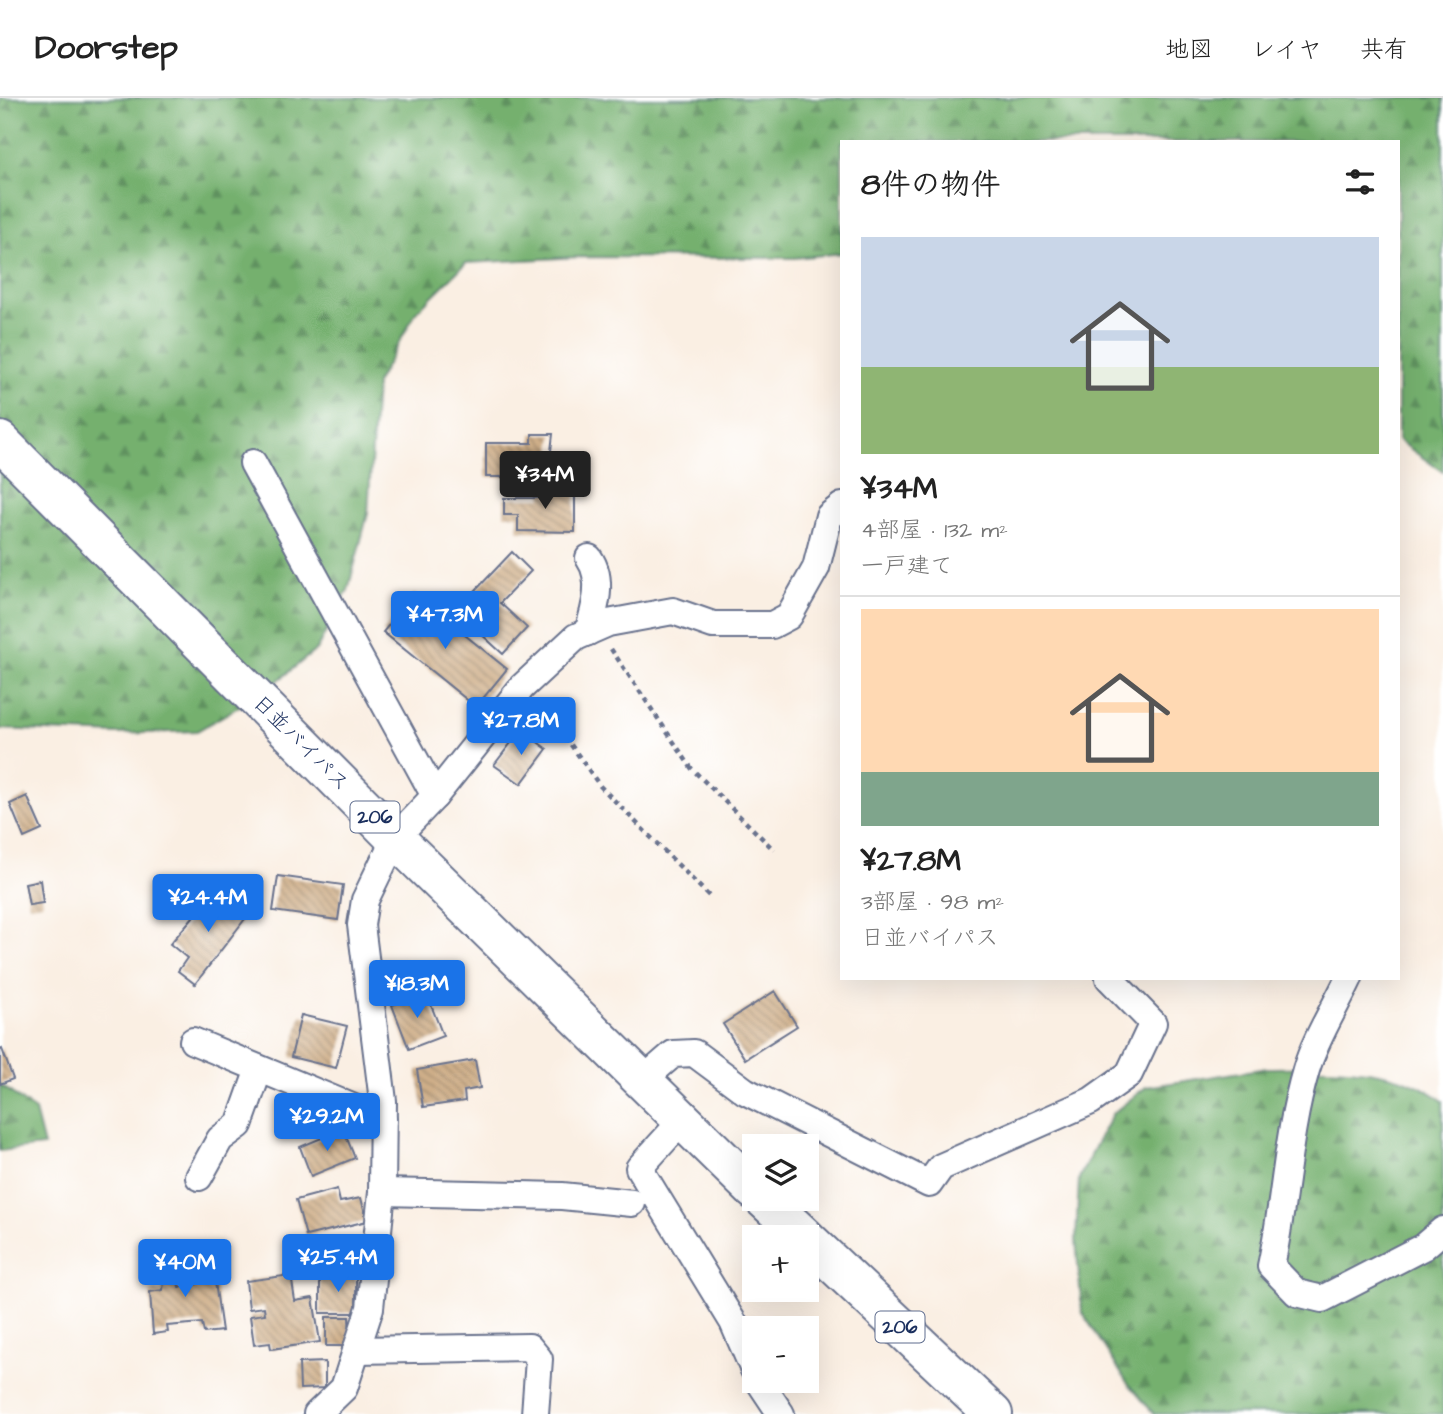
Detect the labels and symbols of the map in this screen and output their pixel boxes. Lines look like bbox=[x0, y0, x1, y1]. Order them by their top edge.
pin: ¥34M bbox=[504, 452, 586, 511]
pin: ¥47.3M bbox=[388, 592, 502, 651]
street label: 日並バイパス bbox=[246, 688, 356, 798]
pin: ¥27.8M bbox=[464, 698, 578, 757]
road number: 206 bbox=[350, 802, 400, 832]
pin: ¥24.4M bbox=[151, 874, 265, 934]
pin: ¥18.3M bbox=[360, 960, 474, 1020]
pin: ¥29.2M bbox=[270, 1094, 384, 1153]
pin: ¥25.4M bbox=[281, 1234, 395, 1294]
pin: ¥40M bbox=[144, 1240, 226, 1299]
road number: 206 bbox=[876, 1312, 925, 1343]

